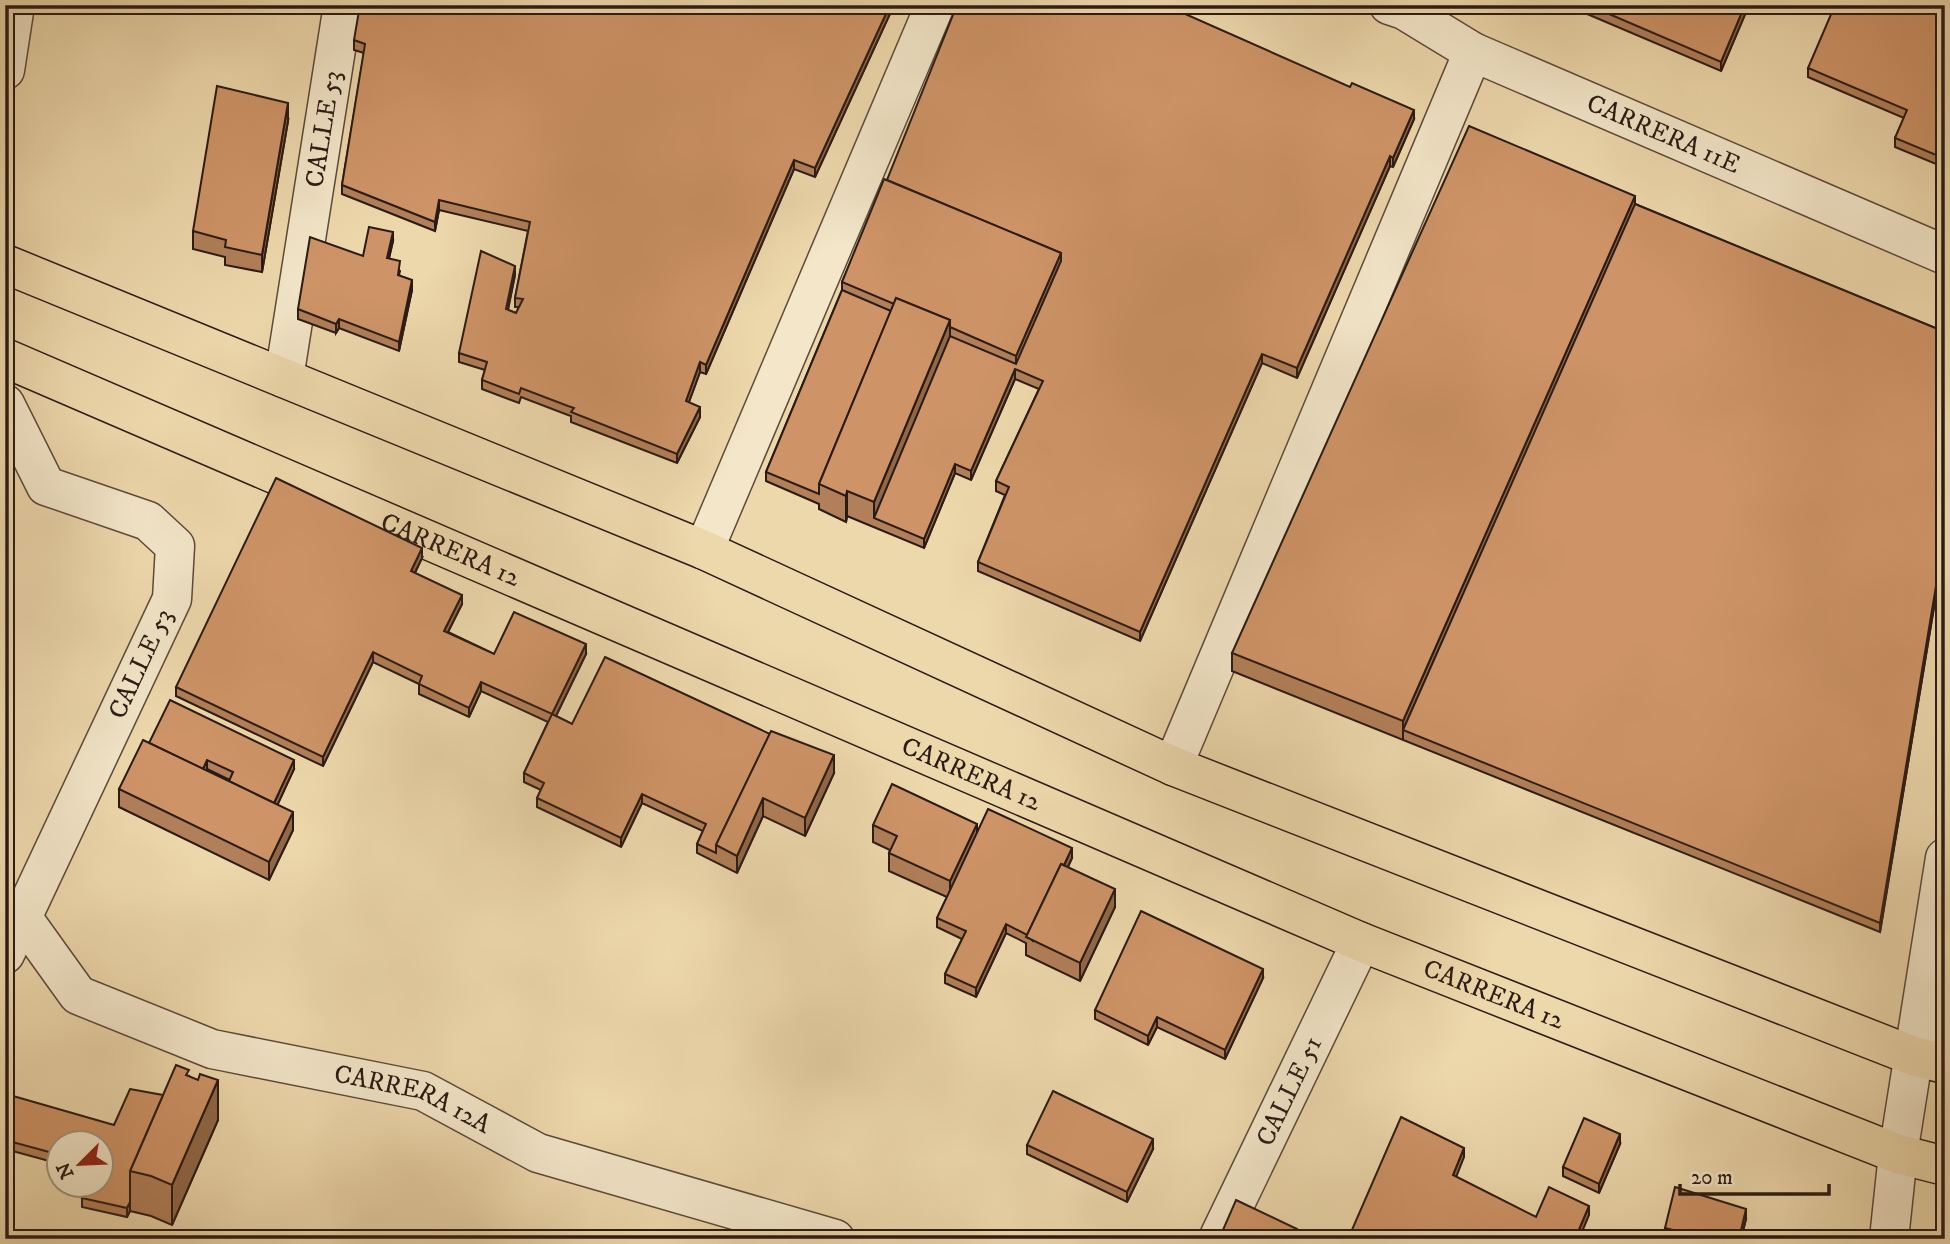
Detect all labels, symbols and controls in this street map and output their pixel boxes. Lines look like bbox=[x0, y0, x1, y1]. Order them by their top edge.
street label: CALLE 53 bbox=[298, 68, 349, 190]
street label: CARRERA 11E bbox=[1582, 86, 1745, 181]
street label: CARRERA 12 bbox=[376, 505, 525, 594]
street label: CALLE 53 bbox=[101, 604, 181, 724]
street label: CARRERA 12 bbox=[896, 730, 1046, 819]
street label: CARRERA 12 bbox=[1418, 952, 1569, 1037]
street label: CALLE 51 bbox=[1249, 1031, 1330, 1151]
street label: CARRERA 12A bbox=[331, 1057, 497, 1141]
north arrow bbox=[46, 1128, 116, 1198]
scale bar bbox=[1680, 1153, 1829, 1197]
text: N bbox=[52, 1158, 80, 1182]
text: 20 m bbox=[1691, 1165, 1733, 1191]

